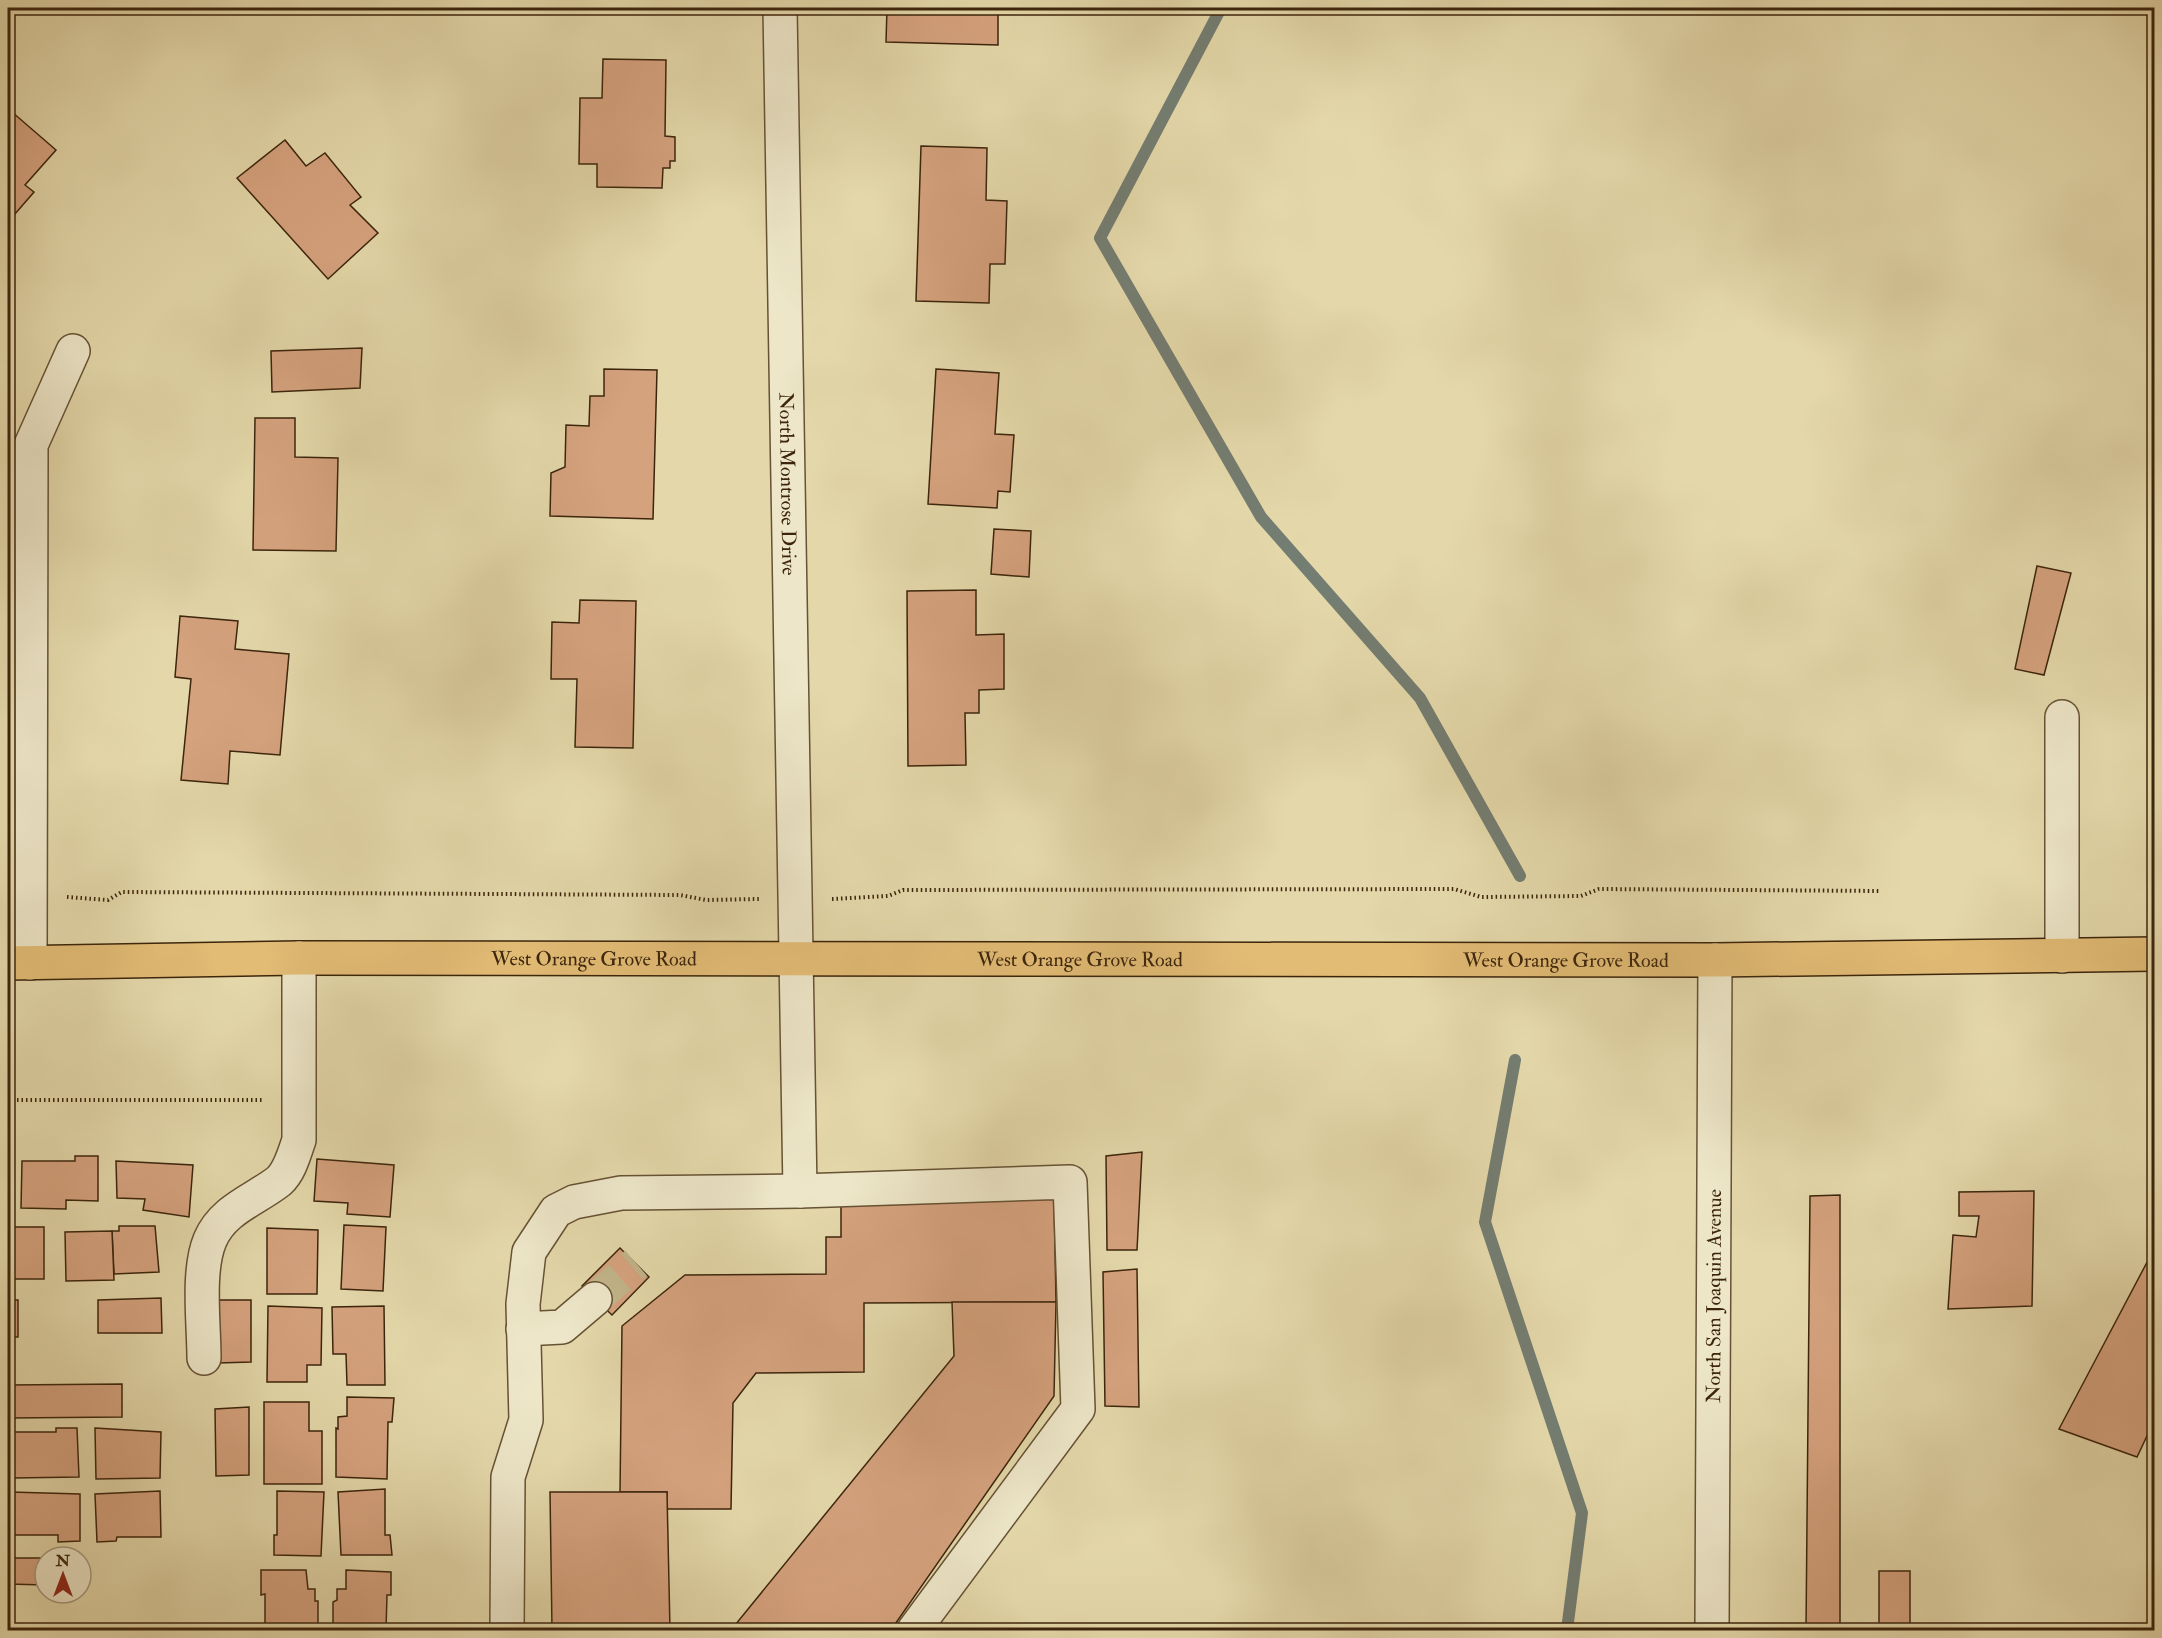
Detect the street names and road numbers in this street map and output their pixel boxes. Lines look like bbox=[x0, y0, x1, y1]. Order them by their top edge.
street label: North Montrose Drive bbox=[774, 392, 802, 576]
street label: West Orange Grove Road bbox=[490, 946, 697, 971]
street label: West Orange Grove Road bbox=[976, 946, 1183, 972]
street label: West Orange Grove Road bbox=[1462, 947, 1669, 972]
street label: North San Joaquin Avenue bbox=[1701, 1189, 1726, 1403]

